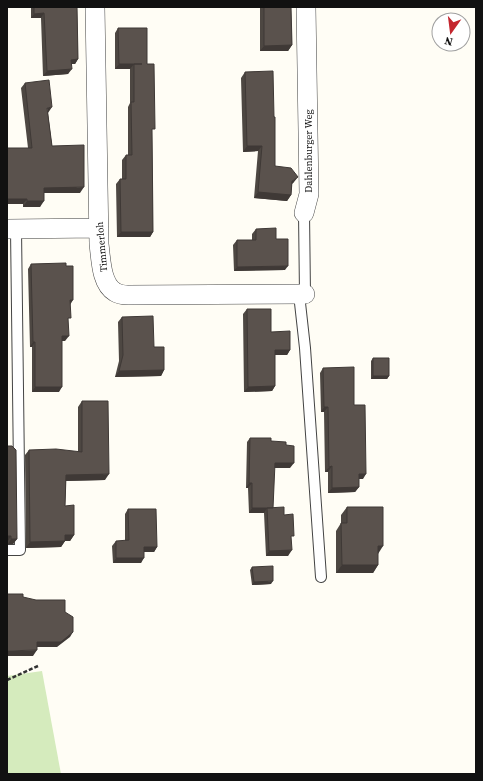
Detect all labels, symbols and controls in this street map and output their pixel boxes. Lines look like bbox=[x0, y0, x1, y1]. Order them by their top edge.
north arrow bbox=[431, 12, 471, 52]
text: N bbox=[443, 33, 454, 49]
street label: Dahlenburger Weg bbox=[302, 109, 315, 193]
street label: Timmerloh bbox=[93, 221, 110, 273]

